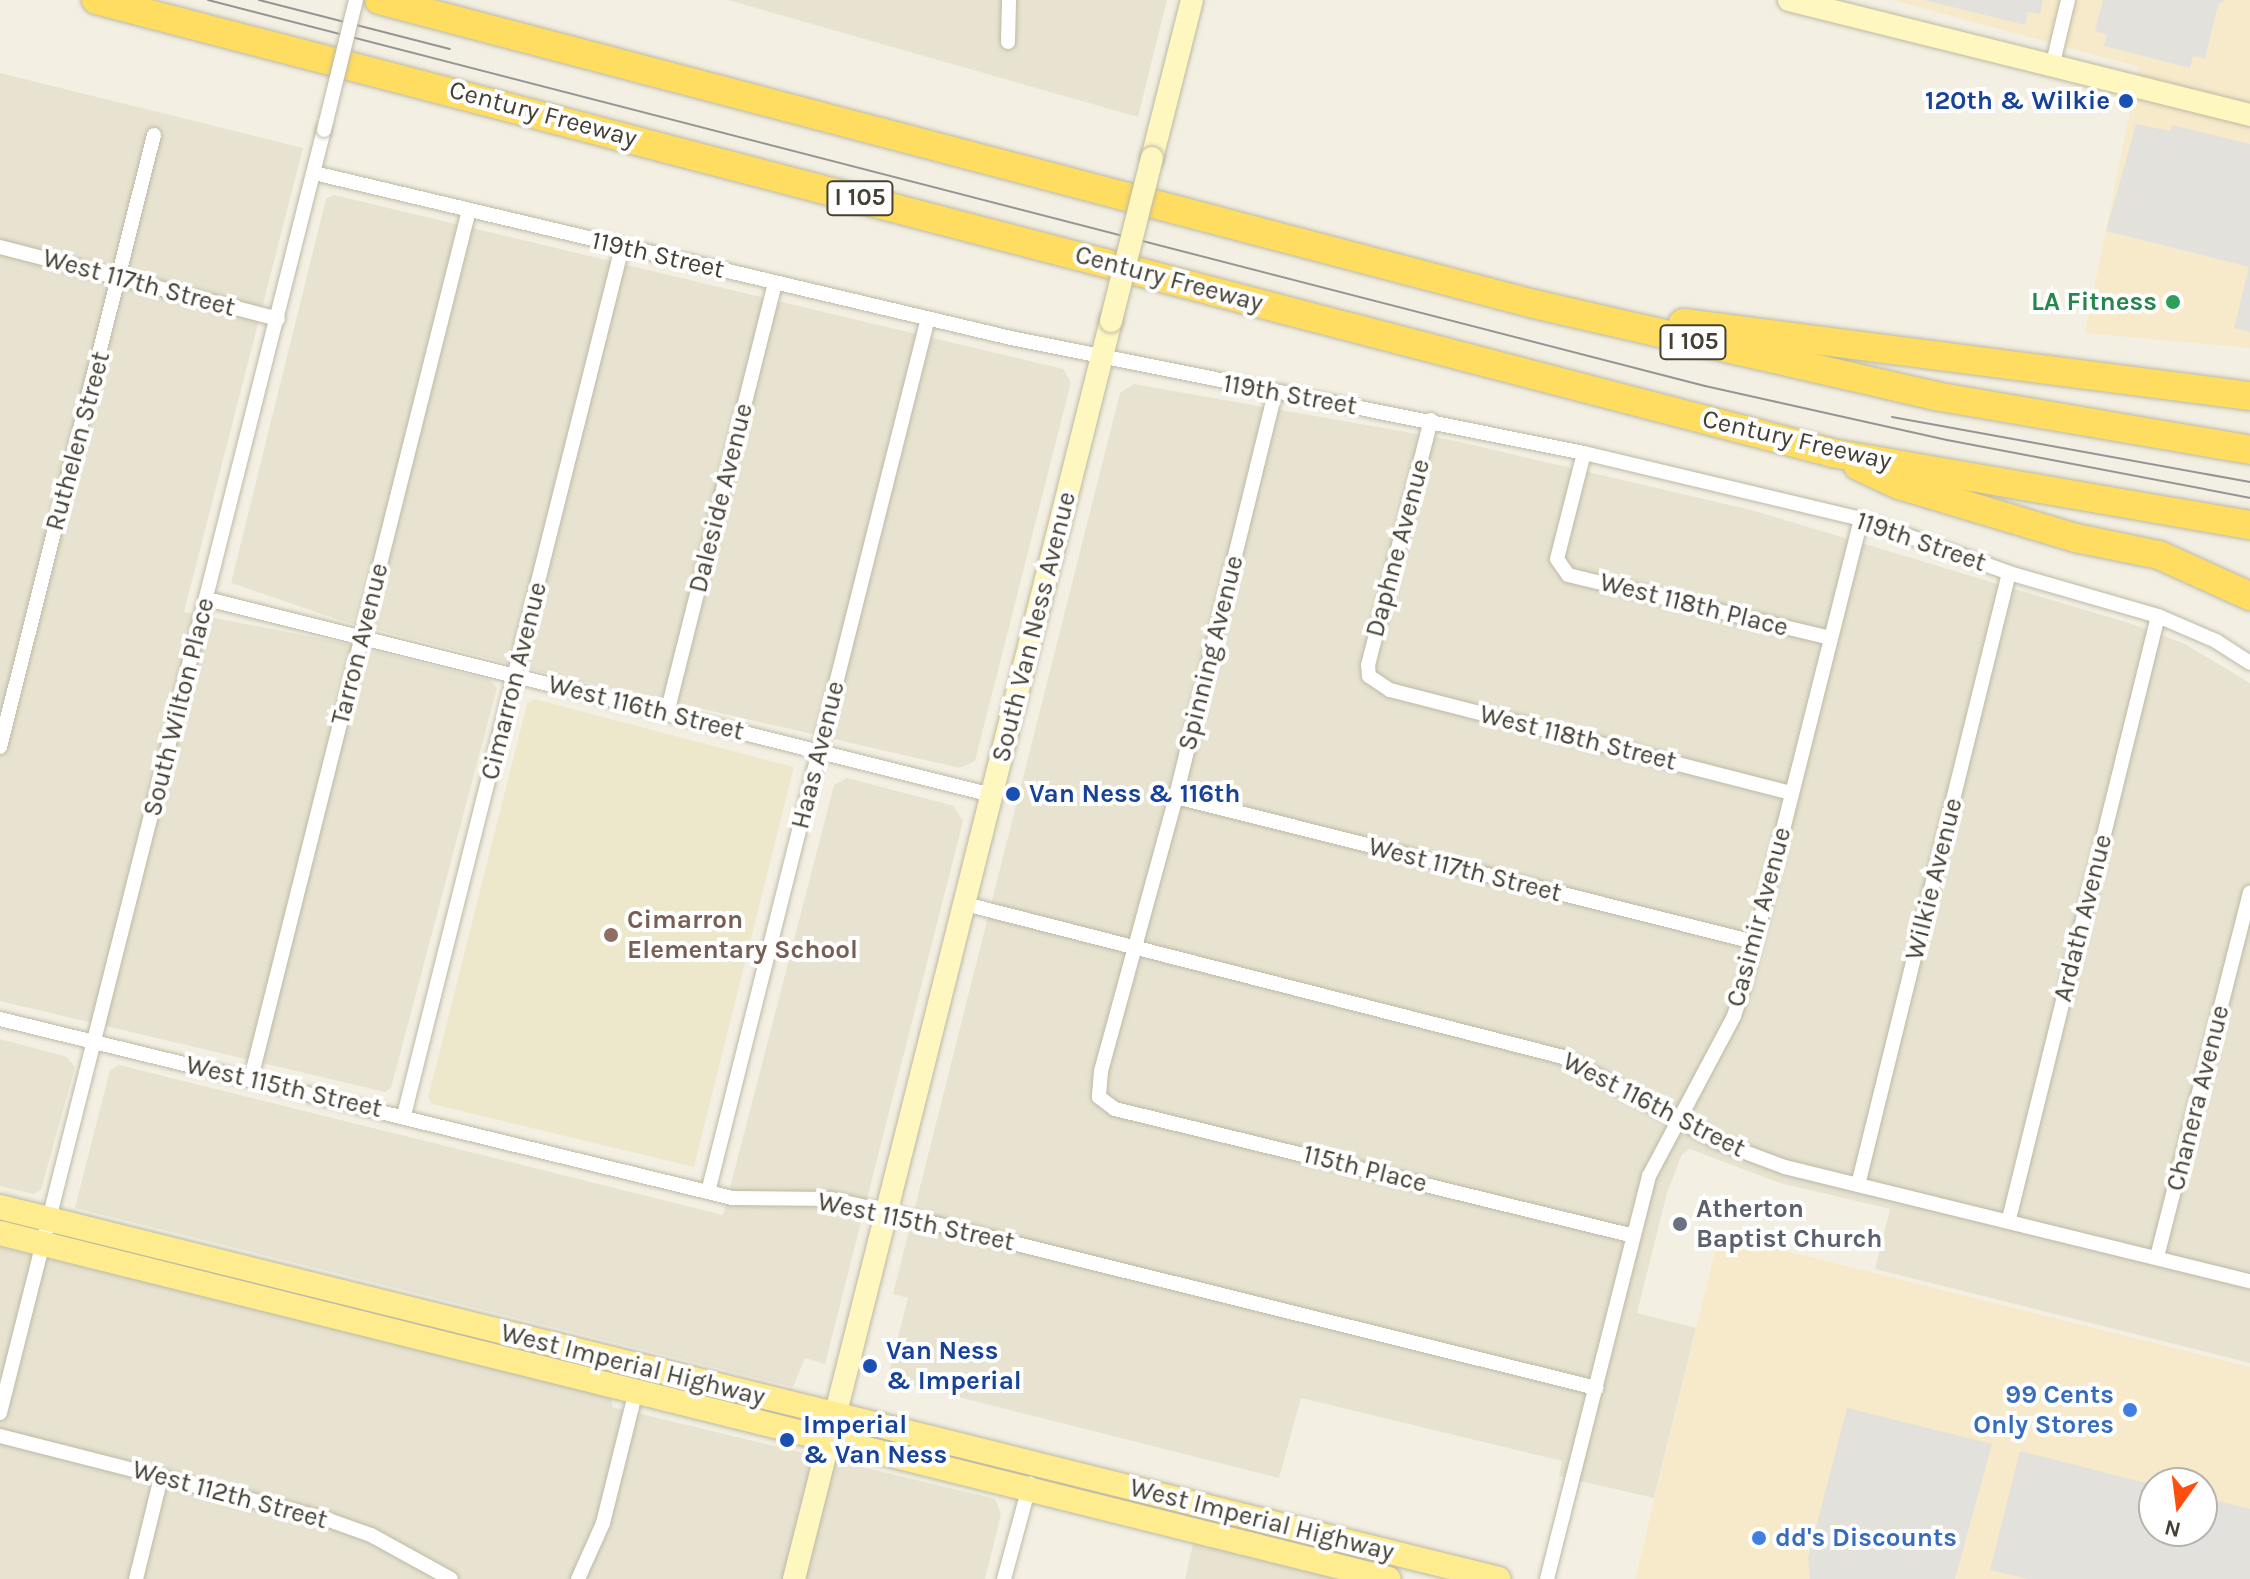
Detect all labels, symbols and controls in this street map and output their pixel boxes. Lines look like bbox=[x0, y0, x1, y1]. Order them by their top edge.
street label: Century Freeway bbox=[446, 74, 640, 154]
place label: 120th & Wilkie bbox=[1925, 85, 2110, 117]
marker: 120th & Wilkie bbox=[2117, 92, 2135, 110]
road number: I 105 bbox=[826, 178, 894, 218]
street label: 119th Street bbox=[589, 225, 727, 285]
street label: Century Freeway bbox=[1072, 239, 1266, 319]
street label: West 117th Street bbox=[39, 242, 239, 324]
place label: LA Fitness bbox=[2031, 286, 2157, 318]
marker: LA Fitness bbox=[2164, 293, 2182, 311]
road number: I 105 bbox=[1659, 322, 1727, 362]
street label: Ruthelen Street bbox=[39, 348, 117, 534]
street label: 119th Street bbox=[1221, 368, 1359, 422]
street label: Daleside Avenue bbox=[682, 400, 760, 596]
street label: Century Freeway bbox=[1699, 403, 1895, 477]
street label: Daphne Avenue bbox=[1359, 456, 1437, 640]
street label: South Van Ness Avenue bbox=[985, 489, 1083, 765]
street label: 119th Street bbox=[1852, 505, 1990, 579]
street label: Spinning Avenue bbox=[1172, 552, 1250, 754]
street label: Tarron Avenue bbox=[325, 560, 395, 728]
street label: West 118th Place bbox=[1597, 567, 1791, 643]
street label: Cimarron Avenue bbox=[474, 579, 554, 783]
street label: South Wilton Place bbox=[137, 594, 221, 820]
street label: West 116th Street bbox=[545, 669, 747, 747]
street label: Haas Avenue bbox=[785, 678, 851, 832]
street label: West 118th Street bbox=[1476, 698, 1680, 778]
place label: Van Ness & 116th bbox=[1029, 778, 1240, 810]
marker: Van Ness & 116th bbox=[1004, 785, 1022, 803]
street label: Wilkie Avenue bbox=[1899, 795, 1969, 963]
street label: Casimir Avenue bbox=[1720, 824, 1798, 1010]
street label: West 117th Street bbox=[1365, 831, 1565, 909]
street label: Ardath Avenue bbox=[2047, 831, 2119, 1005]
place label: Cimarron Elementary School bbox=[627, 904, 858, 966]
marker: Cimarron Elementary School bbox=[602, 926, 620, 944]
street label: Chanera Avenue bbox=[2160, 1002, 2236, 1194]
street label: West 116th Street bbox=[1558, 1046, 1750, 1164]
street label: West 115th Street bbox=[183, 1049, 385, 1125]
street label: 115th Place bbox=[1300, 1139, 1430, 1199]
street label: West 115th Street bbox=[815, 1186, 1017, 1258]
place label: Atherton Baptist Church bbox=[1696, 1193, 1882, 1254]
marker: Atherton Baptist Church bbox=[1671, 1215, 1689, 1233]
street label: West Imperial Highway bbox=[498, 1317, 768, 1413]
place label: Van Ness & Imperial bbox=[886, 1335, 1022, 1396]
marker: Van Ness & Imperial bbox=[861, 1357, 879, 1375]
place label: 99 Cents Only Stores bbox=[1973, 1379, 2114, 1440]
marker: 99 Cents Only Stores bbox=[2121, 1401, 2139, 1419]
place label: Imperial & Van Ness bbox=[803, 1409, 947, 1470]
marker: Imperial & Van Ness bbox=[778, 1431, 796, 1449]
street label: West 112th Street bbox=[129, 1454, 331, 1536]
north arrow bbox=[2138, 1467, 2218, 1547]
street label: West Imperial Highway bbox=[1127, 1472, 1397, 1568]
text: N bbox=[2162, 1514, 2183, 1543]
place label: dd's Discounts bbox=[1775, 1522, 1957, 1554]
marker: dd's Discounts bbox=[1750, 1529, 1768, 1547]

